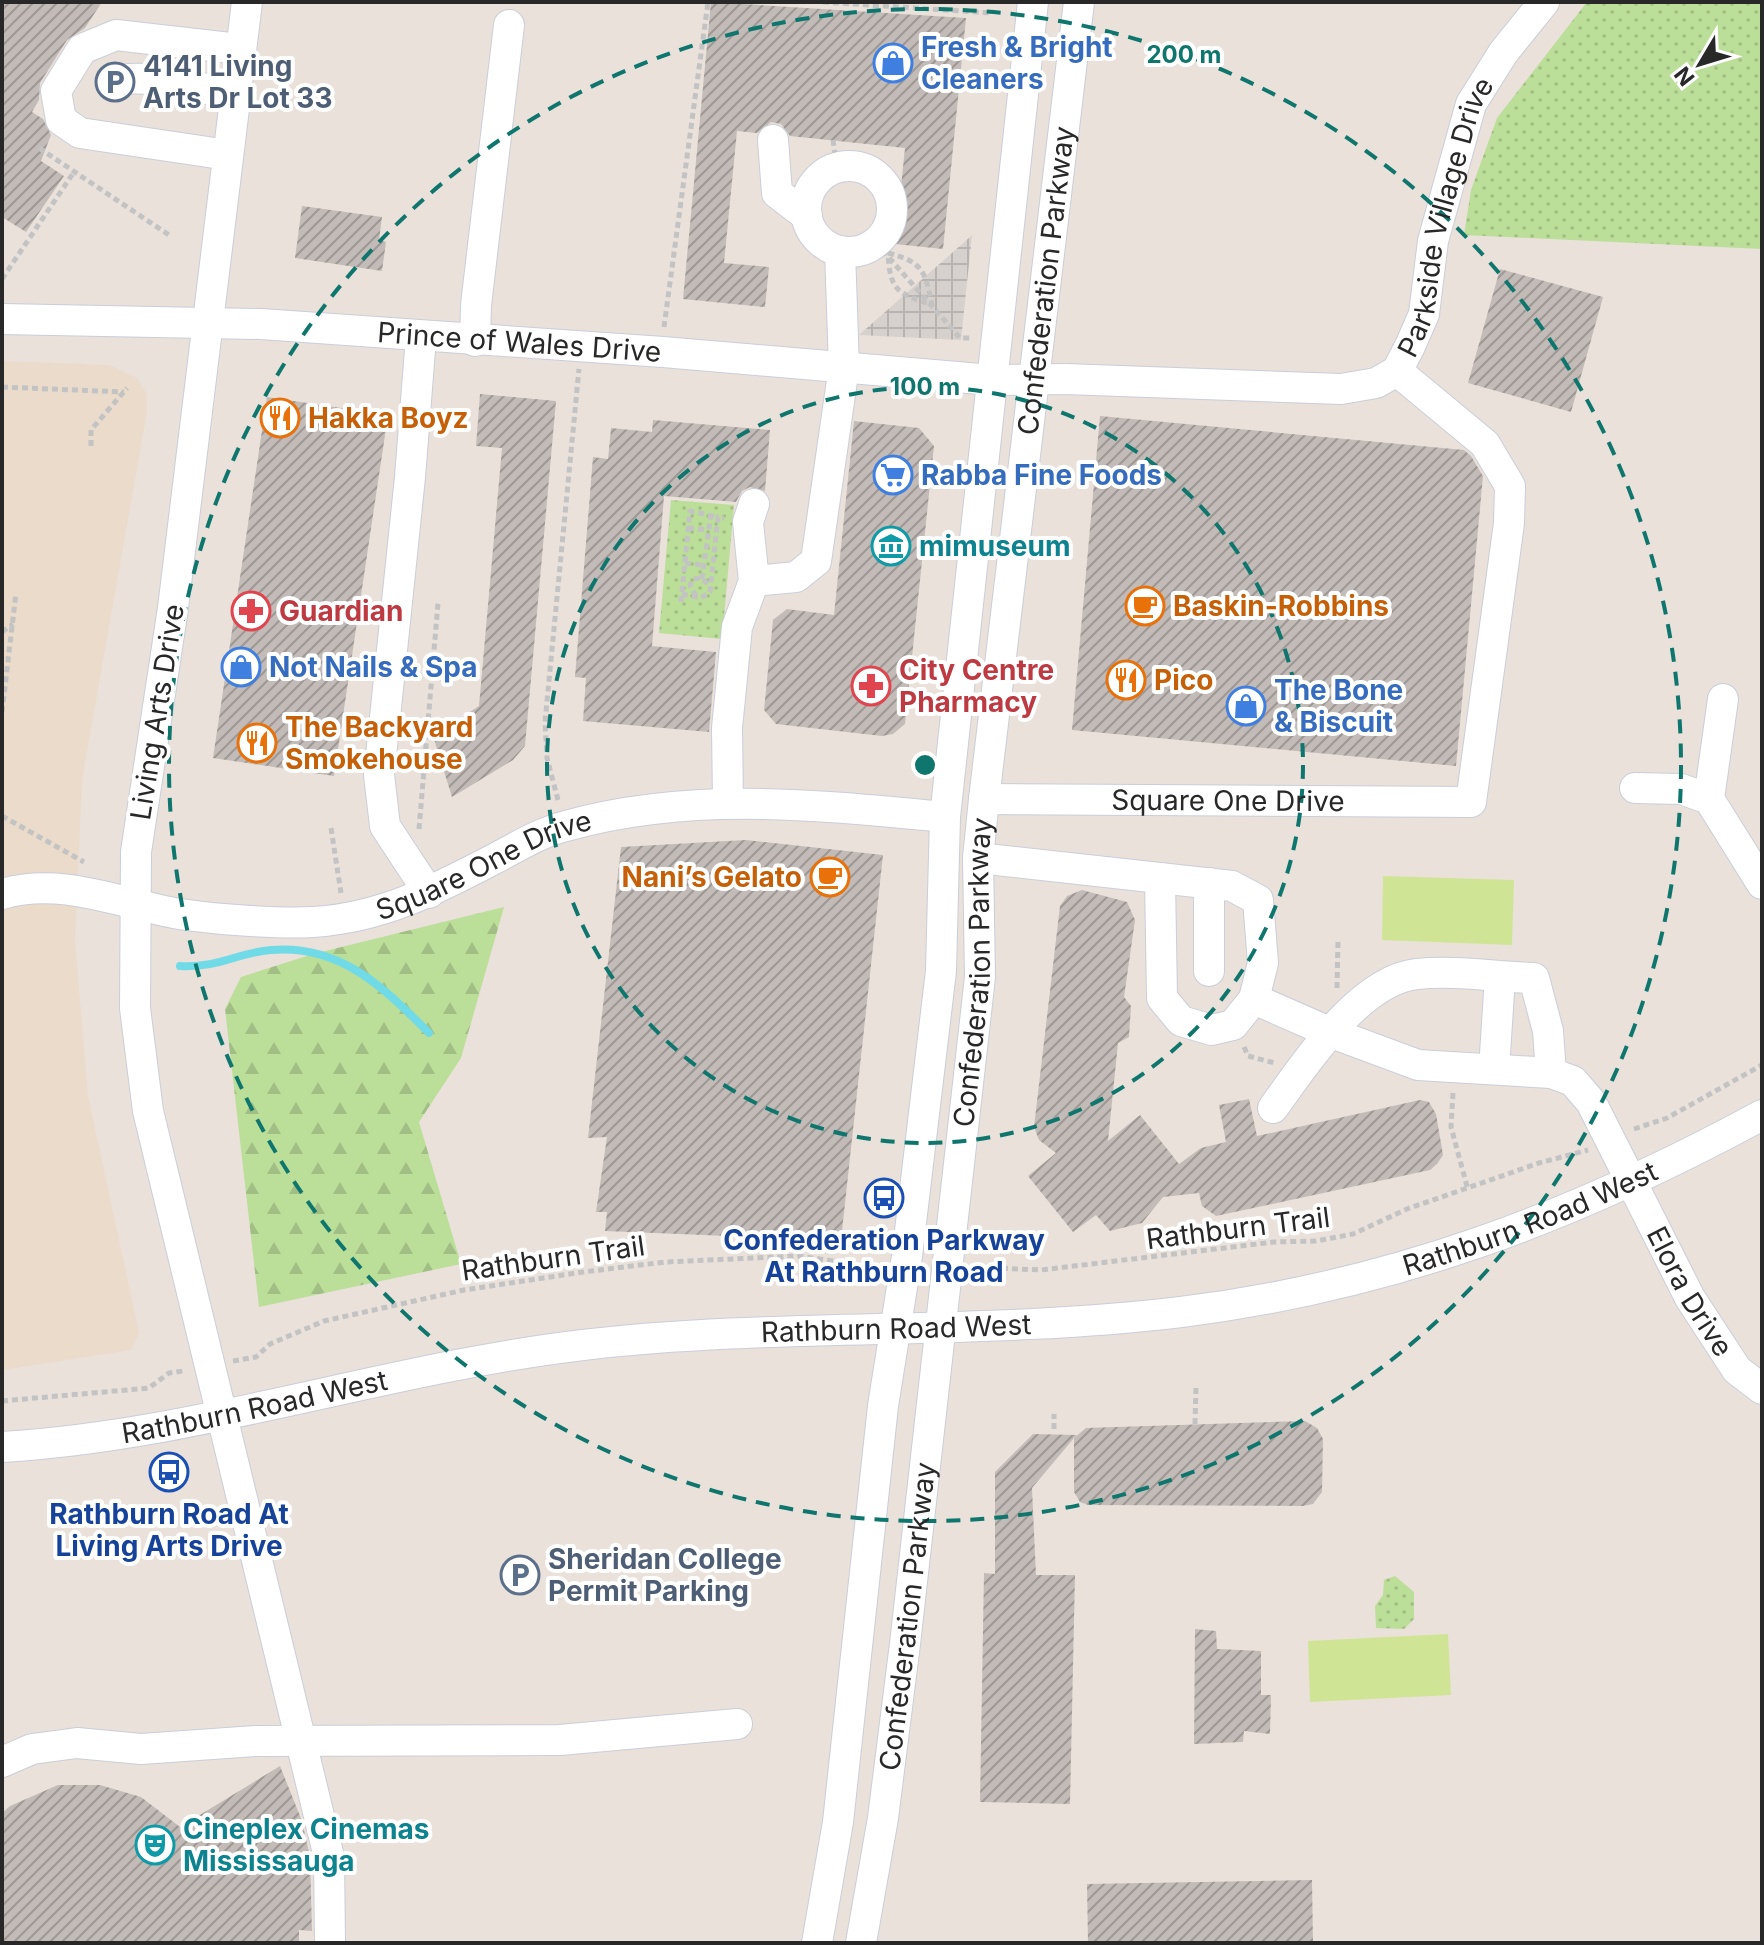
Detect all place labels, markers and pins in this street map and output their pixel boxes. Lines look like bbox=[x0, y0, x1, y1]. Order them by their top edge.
place label: Fresh & Bright Cleaners bbox=[921, 30, 1113, 96]
shop icon: Fresh & Bright Cleaners bbox=[872, 42, 914, 84]
place label: 4141 Living Arts Dr Lot 33 bbox=[143, 49, 333, 115]
parking icon: 4141 Living Arts Dr Lot 33 bbox=[94, 61, 136, 103]
restaurant icon: Hakka Boyz bbox=[259, 397, 301, 439]
place label: Hakka Boyz bbox=[308, 401, 469, 435]
supermarket icon: Rabba Fine Foods bbox=[872, 454, 914, 496]
place label: Rabba Fine Foods bbox=[921, 458, 1162, 492]
museum icon: mimuseum bbox=[870, 525, 912, 567]
place label: mimuseum bbox=[919, 529, 1070, 563]
cafe icon: Baskin-Robbins bbox=[1124, 585, 1166, 627]
place label: Baskin-Robbins bbox=[1173, 589, 1389, 623]
pharmacy icon: Guardian bbox=[230, 590, 272, 632]
place label: Guardian bbox=[279, 594, 403, 628]
shop icon: Not Nails & Spa bbox=[220, 646, 262, 688]
place label: Not Nails & Spa bbox=[269, 650, 477, 684]
place label: City Centre Pharmacy bbox=[899, 653, 1054, 719]
restaurant icon: Pico bbox=[1105, 659, 1147, 701]
place label: Pico bbox=[1154, 663, 1213, 697]
pharmacy icon: City Centre Pharmacy bbox=[850, 665, 892, 707]
place label: The Bone & Biscuit bbox=[1274, 673, 1403, 739]
shop icon: The Bone & Biscuit bbox=[1225, 685, 1267, 727]
place label: The Backyard Smokehouse bbox=[285, 710, 473, 776]
restaurant icon: The Backyard Smokehouse bbox=[236, 722, 278, 764]
centre of rings bbox=[911, 751, 939, 779]
cafe icon: Nani’s Gelato bbox=[809, 856, 851, 898]
place label: Nani’s Gelato bbox=[622, 860, 802, 894]
bus stop icon: Confederation Parkway At Rathburn Road bbox=[863, 1177, 905, 1219]
place label: Confederation Parkway At Rathburn Road bbox=[723, 1223, 1045, 1289]
bus stop icon: Rathburn Road At Living Arts Drive bbox=[148, 1451, 190, 1493]
place label: Rathburn Road At Living Arts Drive bbox=[49, 1497, 289, 1563]
place label: Sheridan College Permit Parking bbox=[548, 1542, 782, 1608]
parking icon: Sheridan College Permit Parking bbox=[499, 1554, 541, 1596]
place label: Cineplex Cinemas Mississauga bbox=[183, 1812, 430, 1878]
theatre icon: Cineplex Cinemas Mississauga bbox=[134, 1824, 176, 1866]

